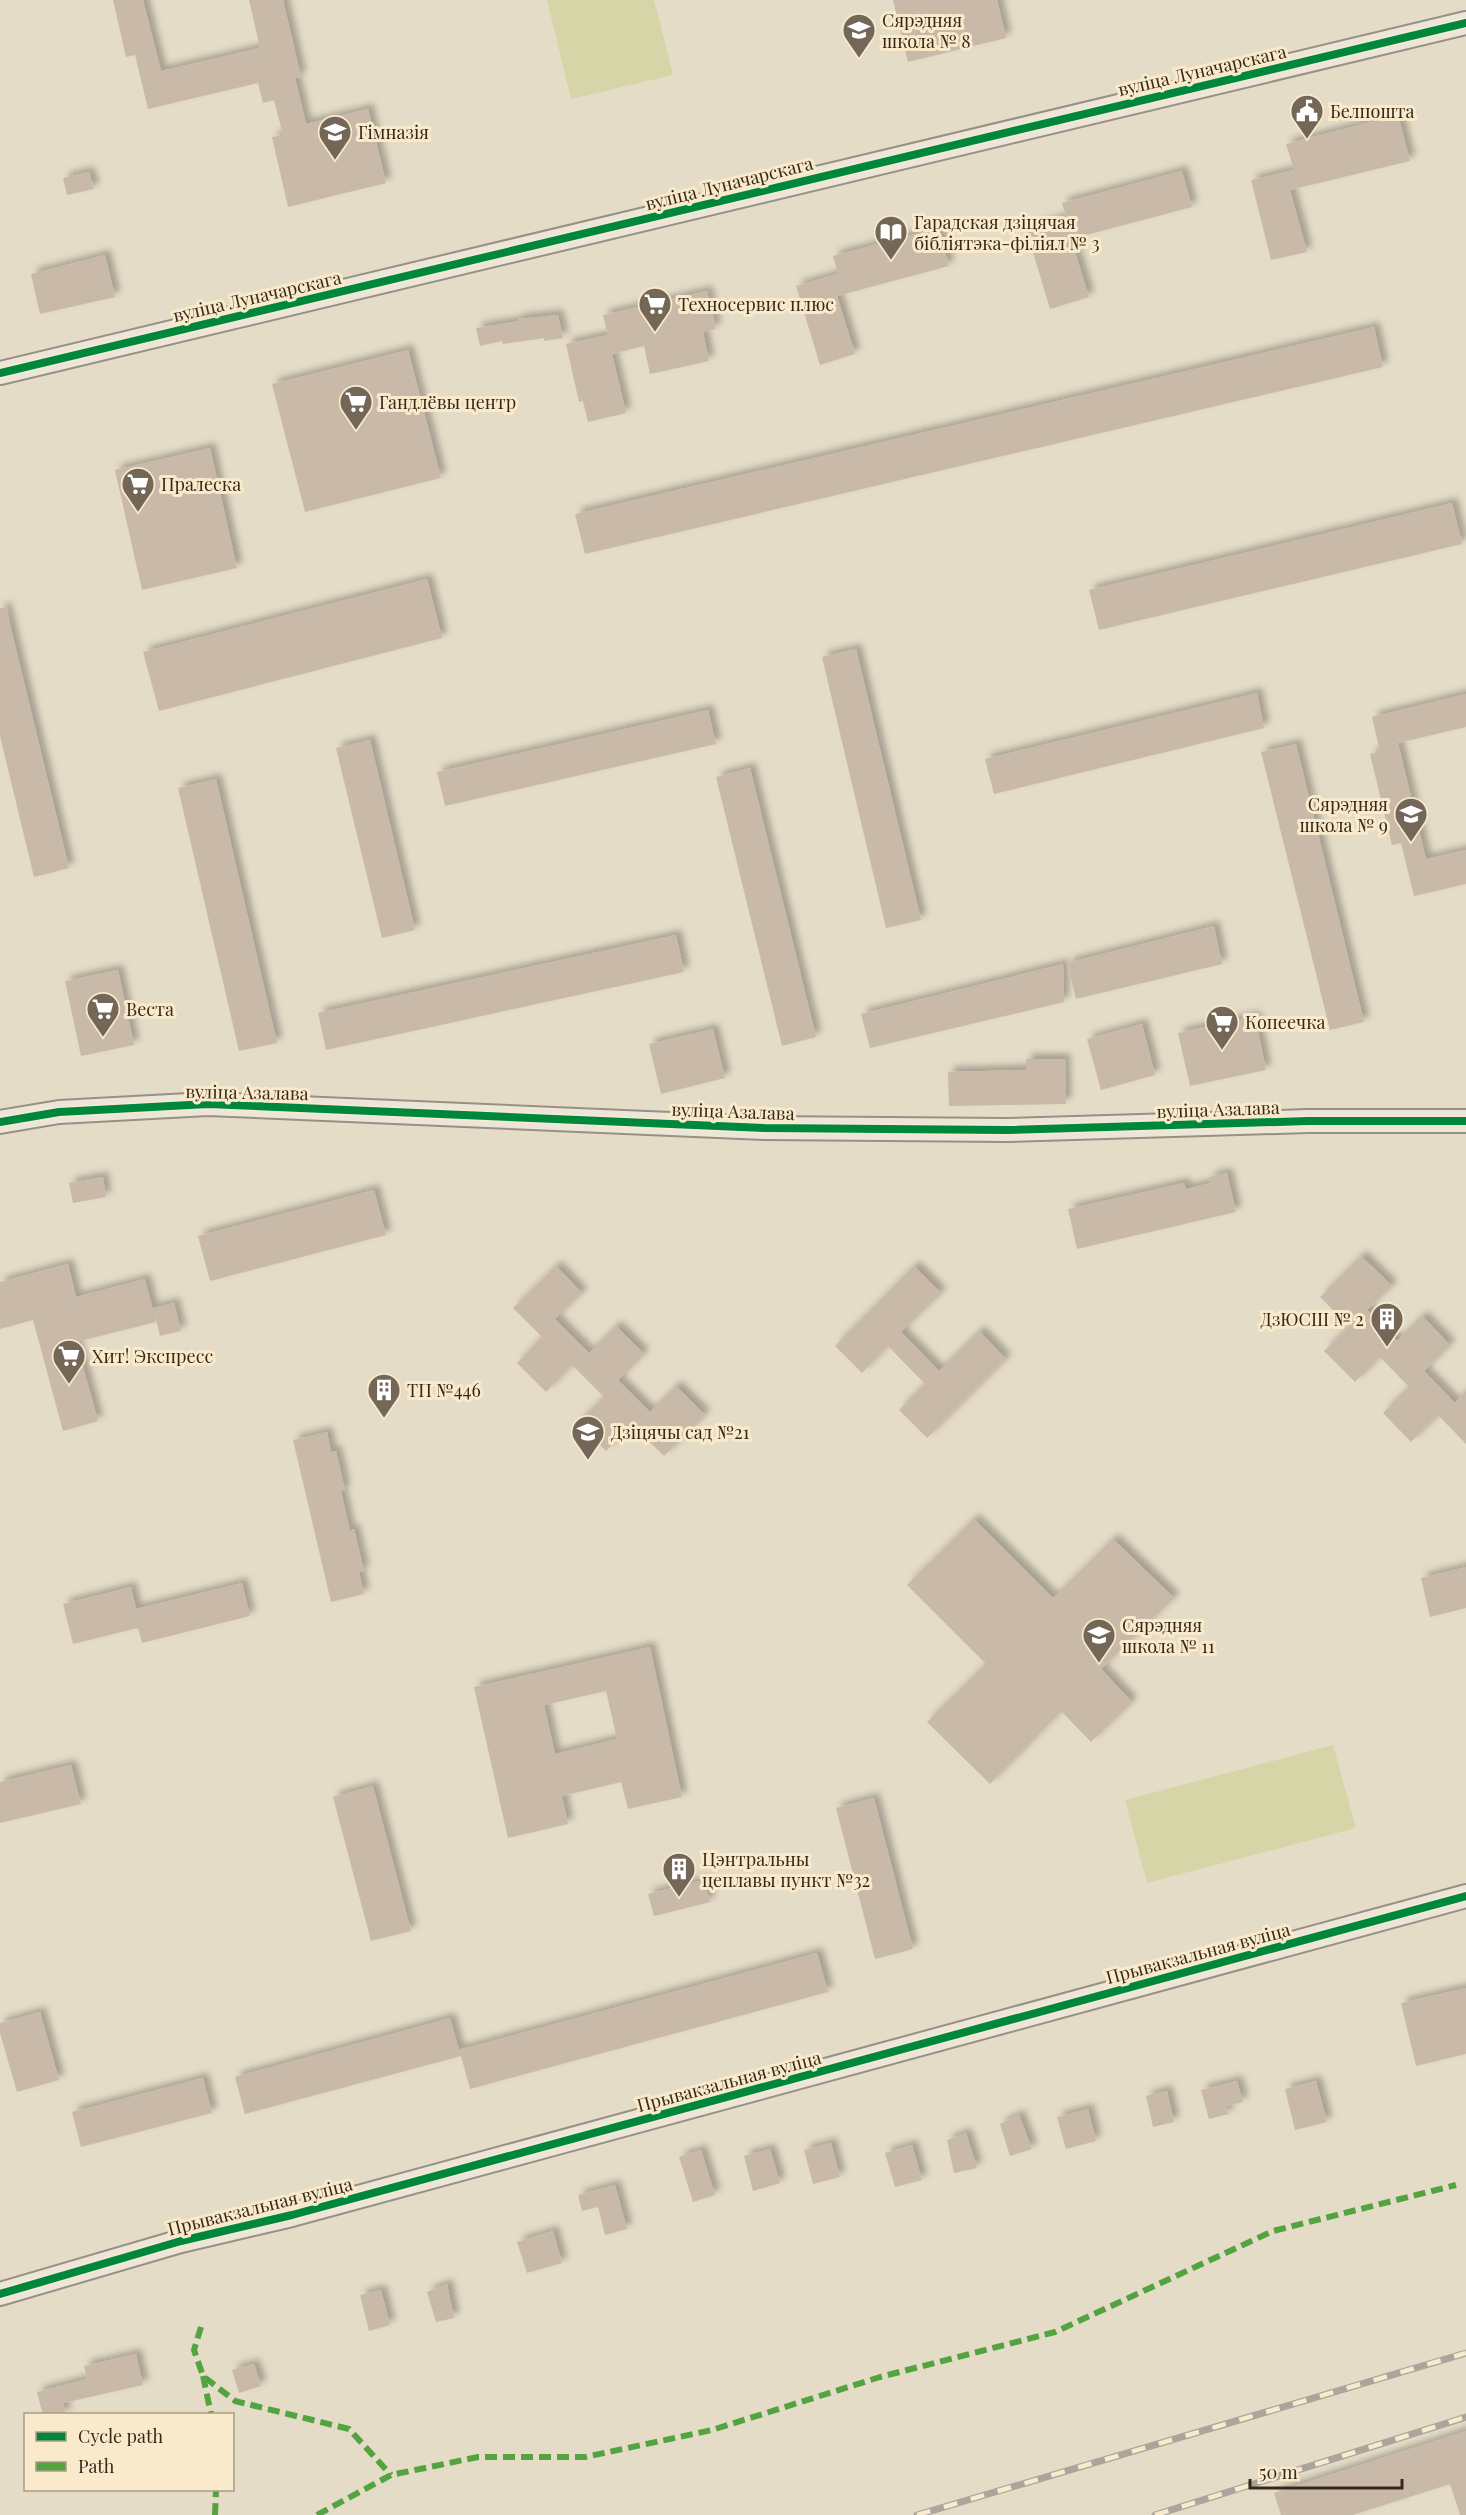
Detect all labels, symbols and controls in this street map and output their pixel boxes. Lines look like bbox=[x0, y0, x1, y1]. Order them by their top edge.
place label: Сярэдняя школа № 8 bbox=[882, 8, 971, 53]
school or university icon: Сярэдняя школа № 8 bbox=[841, 12, 877, 59]
street label: вуліца Луначарскага bbox=[1115, 39, 1289, 101]
public building icon: Белпошта bbox=[1289, 93, 1325, 140]
place label: Белпошта bbox=[1330, 99, 1415, 123]
school or university icon: Гімназія bbox=[317, 114, 353, 161]
place label: Гімназія bbox=[358, 120, 429, 144]
street label: вуліца Луначарскага bbox=[643, 151, 815, 215]
place label: Гарадская дзіцячая бібліятэка-філіял № 3 bbox=[914, 210, 1100, 255]
library icon: Гарадская дзіцячая бібліятэка-філіял № 3 bbox=[873, 214, 909, 261]
street label: вуліца Луначарскага bbox=[170, 265, 344, 327]
supermarket icon: Техносервис плюс bbox=[637, 286, 673, 333]
place label: Техносервис плюс bbox=[678, 292, 834, 316]
supermarket icon: Гандлёвы центр bbox=[338, 384, 374, 431]
place label: Гандлёвы центр bbox=[379, 390, 516, 414]
supermarket icon: Пралеска bbox=[120, 466, 156, 513]
place label: Пралеска bbox=[161, 472, 241, 496]
place label: Сярэдняя школа № 9 bbox=[1300, 792, 1388, 837]
school or university icon: Сярэдняя школа № 9 bbox=[1393, 796, 1429, 843]
supermarket icon: Веста bbox=[85, 991, 121, 1038]
place label: Веста bbox=[126, 997, 174, 1021]
supermarket icon: Копеечка bbox=[1204, 1004, 1240, 1051]
place label: Копеечка bbox=[1245, 1010, 1325, 1034]
street label: вуліца Азалава bbox=[185, 1079, 309, 1105]
street label: вуліца Азалава bbox=[1156, 1095, 1280, 1123]
street label: вуліца Азалава bbox=[671, 1097, 795, 1125]
building icon: ДзЮСШ № 2 bbox=[1369, 1301, 1405, 1348]
place label: ДзЮСШ № 2 bbox=[1261, 1307, 1364, 1331]
supermarket icon: Хит! Экспресс bbox=[51, 1338, 87, 1385]
place label: Хит! Экспресс bbox=[92, 1344, 213, 1368]
building icon: ТП №446 bbox=[366, 1372, 402, 1419]
place label: ТП №446 bbox=[407, 1378, 481, 1402]
school or university icon: Дзіцячы сад №21 bbox=[570, 1414, 606, 1461]
place label: Дзіцячы сад №21 bbox=[611, 1420, 750, 1444]
place label: Сярэдняя школа № 11 bbox=[1122, 1613, 1215, 1658]
school or university icon: Сярэдняя школа № 11 bbox=[1081, 1617, 1117, 1664]
place label: Цэнтральны цеплавы пункт №32 bbox=[702, 1847, 870, 1892]
building icon: Цэнтральны цеплавы пункт №32 bbox=[661, 1851, 697, 1898]
street label: Прывакзальная вуліца bbox=[1103, 1917, 1293, 1989]
street label: Прывакзальная вуліца bbox=[634, 2045, 824, 2117]
street label: Прывакзальная вуліца bbox=[165, 2171, 355, 2241]
legend bbox=[24, 2413, 234, 2491]
text: Cycle path bbox=[78, 2424, 163, 2448]
scale bar bbox=[1250, 2452, 1402, 2490]
text: Path bbox=[78, 2454, 115, 2478]
text: 50 m bbox=[1259, 2460, 1298, 2484]

